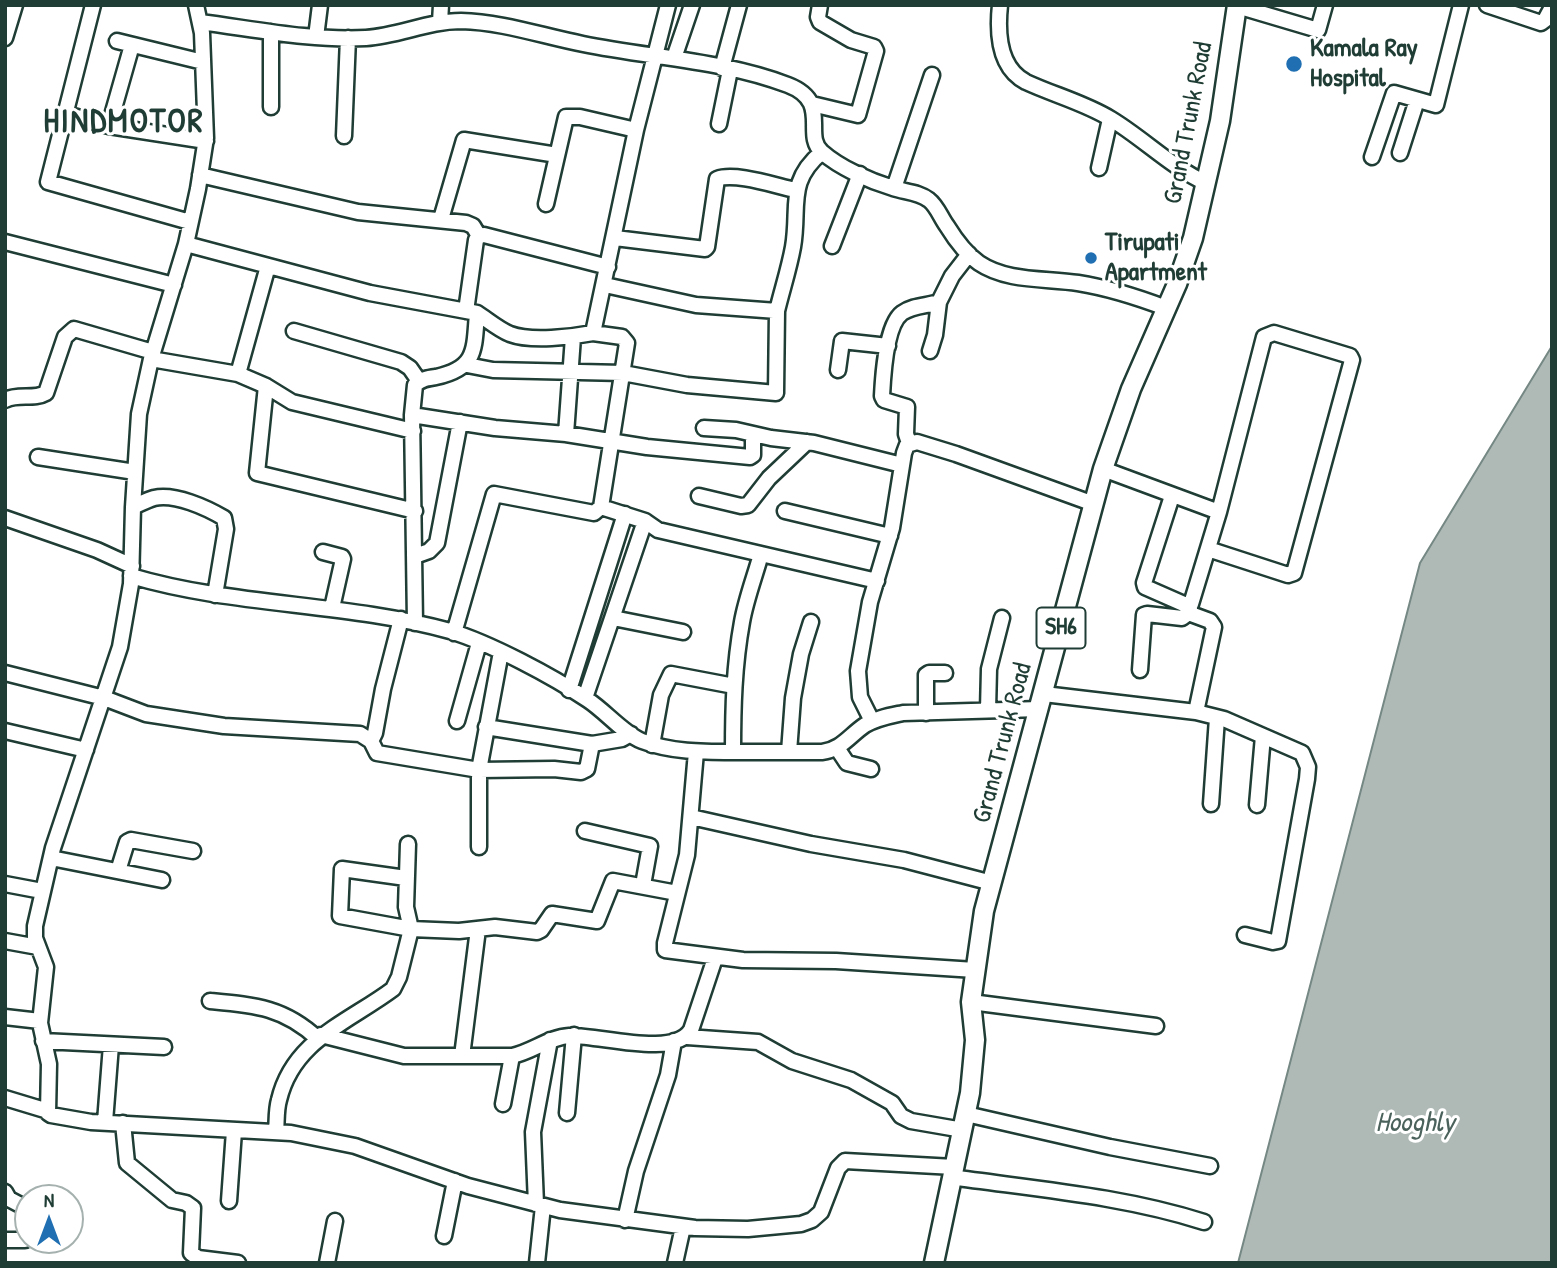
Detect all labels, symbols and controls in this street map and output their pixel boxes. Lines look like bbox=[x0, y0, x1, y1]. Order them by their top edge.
place label: Kamala Ray Hospital bbox=[1310, 33, 1418, 94]
street label: Grand Trunk Road bbox=[1158, 39, 1220, 207]
marker: Kamala Ray Hospital bbox=[1284, 54, 1304, 74]
district label: HINDMOTOR bbox=[45, 103, 203, 143]
place label: Tirupati Apartment bbox=[1105, 227, 1207, 288]
marker: Tirupati Apartment bbox=[1083, 250, 1099, 266]
road number: SH6 bbox=[1036, 608, 1086, 648]
street label: Grand Trunk Road bbox=[967, 660, 1039, 826]
water label: Hooghly bbox=[1375, 1107, 1455, 1141]
north arrow bbox=[14, 1184, 84, 1254]
text: N bbox=[44, 1187, 54, 1213]

